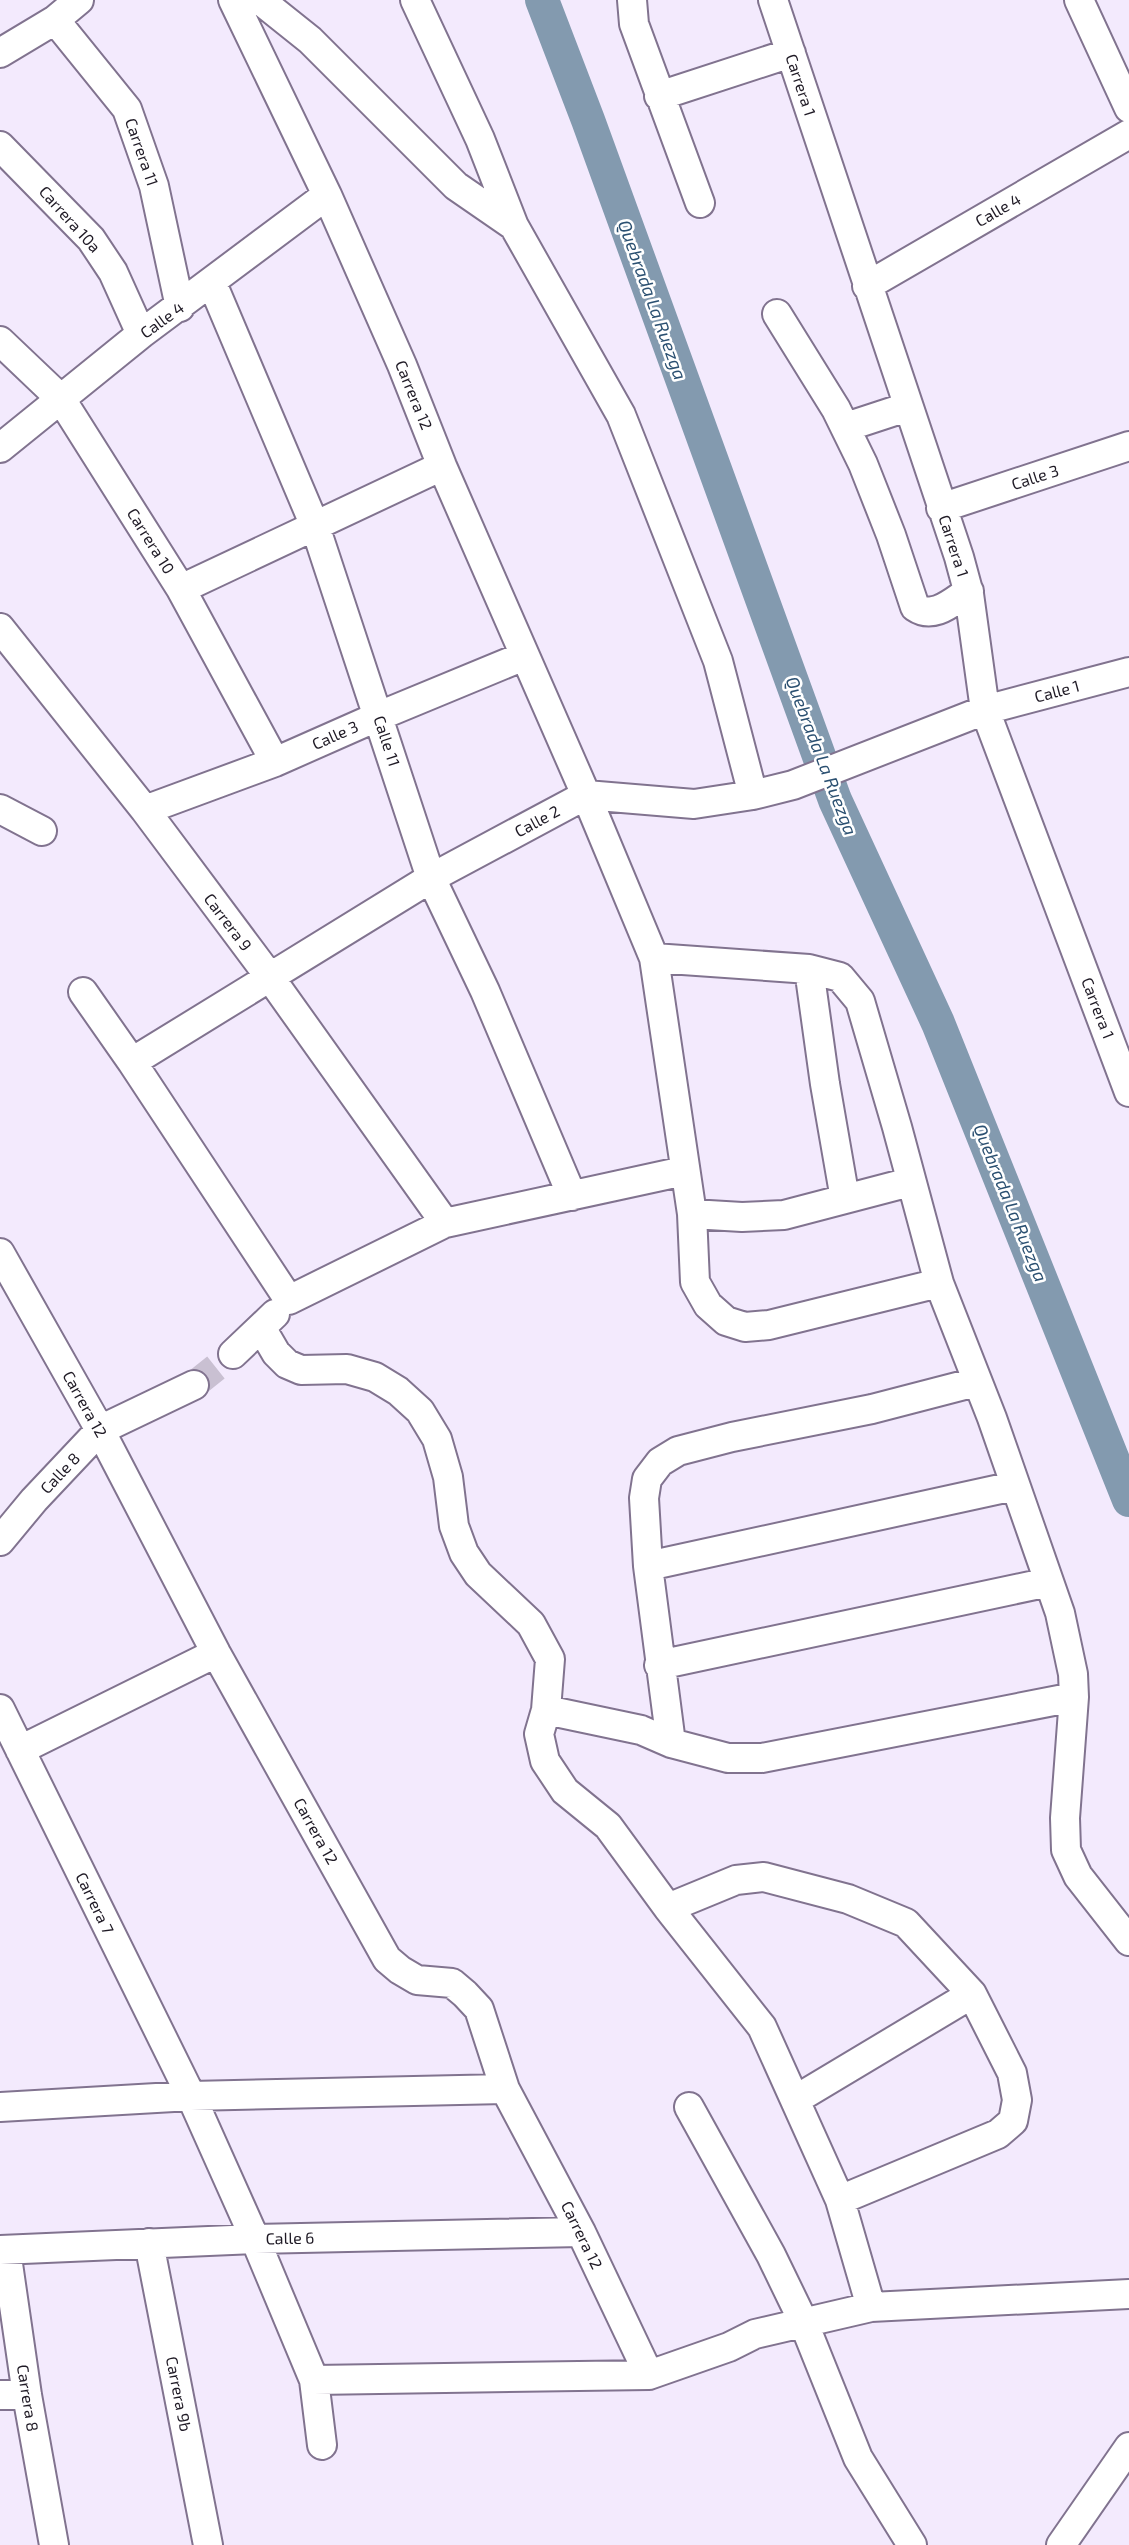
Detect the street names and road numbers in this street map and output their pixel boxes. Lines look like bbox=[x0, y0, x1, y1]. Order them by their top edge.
street label: Carrera 1 bbox=[783, 51, 820, 118]
street label: Carrera 11 bbox=[122, 115, 163, 188]
street label: Carrera 10a bbox=[36, 182, 105, 256]
street label: Calle 4 bbox=[972, 189, 1024, 230]
street label: Calle 4 bbox=[136, 297, 187, 342]
street label: Carrera 12 bbox=[392, 357, 437, 432]
street label: Calle 3 bbox=[1009, 460, 1061, 493]
street label: Carrera 10 bbox=[124, 504, 179, 577]
street label: Carrera 1 bbox=[936, 512, 973, 579]
street label: Calle 1 bbox=[1032, 675, 1082, 706]
street label: Calle 11 bbox=[370, 713, 405, 769]
street label: Calle 3 bbox=[309, 716, 361, 753]
street label: Calle 2 bbox=[511, 801, 563, 840]
street label: Carrera 9 bbox=[201, 889, 256, 954]
street label: Carrera 1 bbox=[1078, 974, 1119, 1041]
street label: Carrera 12 bbox=[59, 1367, 112, 1440]
street label: Calle 8 bbox=[36, 1448, 83, 1497]
street label: Carrera 12 bbox=[290, 1794, 343, 1867]
street label: Carrera 7 bbox=[72, 1869, 118, 1937]
street label: Carrera 12 bbox=[558, 2198, 607, 2272]
street label: Calle 6 bbox=[265, 2228, 315, 2247]
street label: Carrera 9b bbox=[163, 2355, 196, 2433]
street label: Carrera 8 bbox=[14, 2363, 43, 2433]

